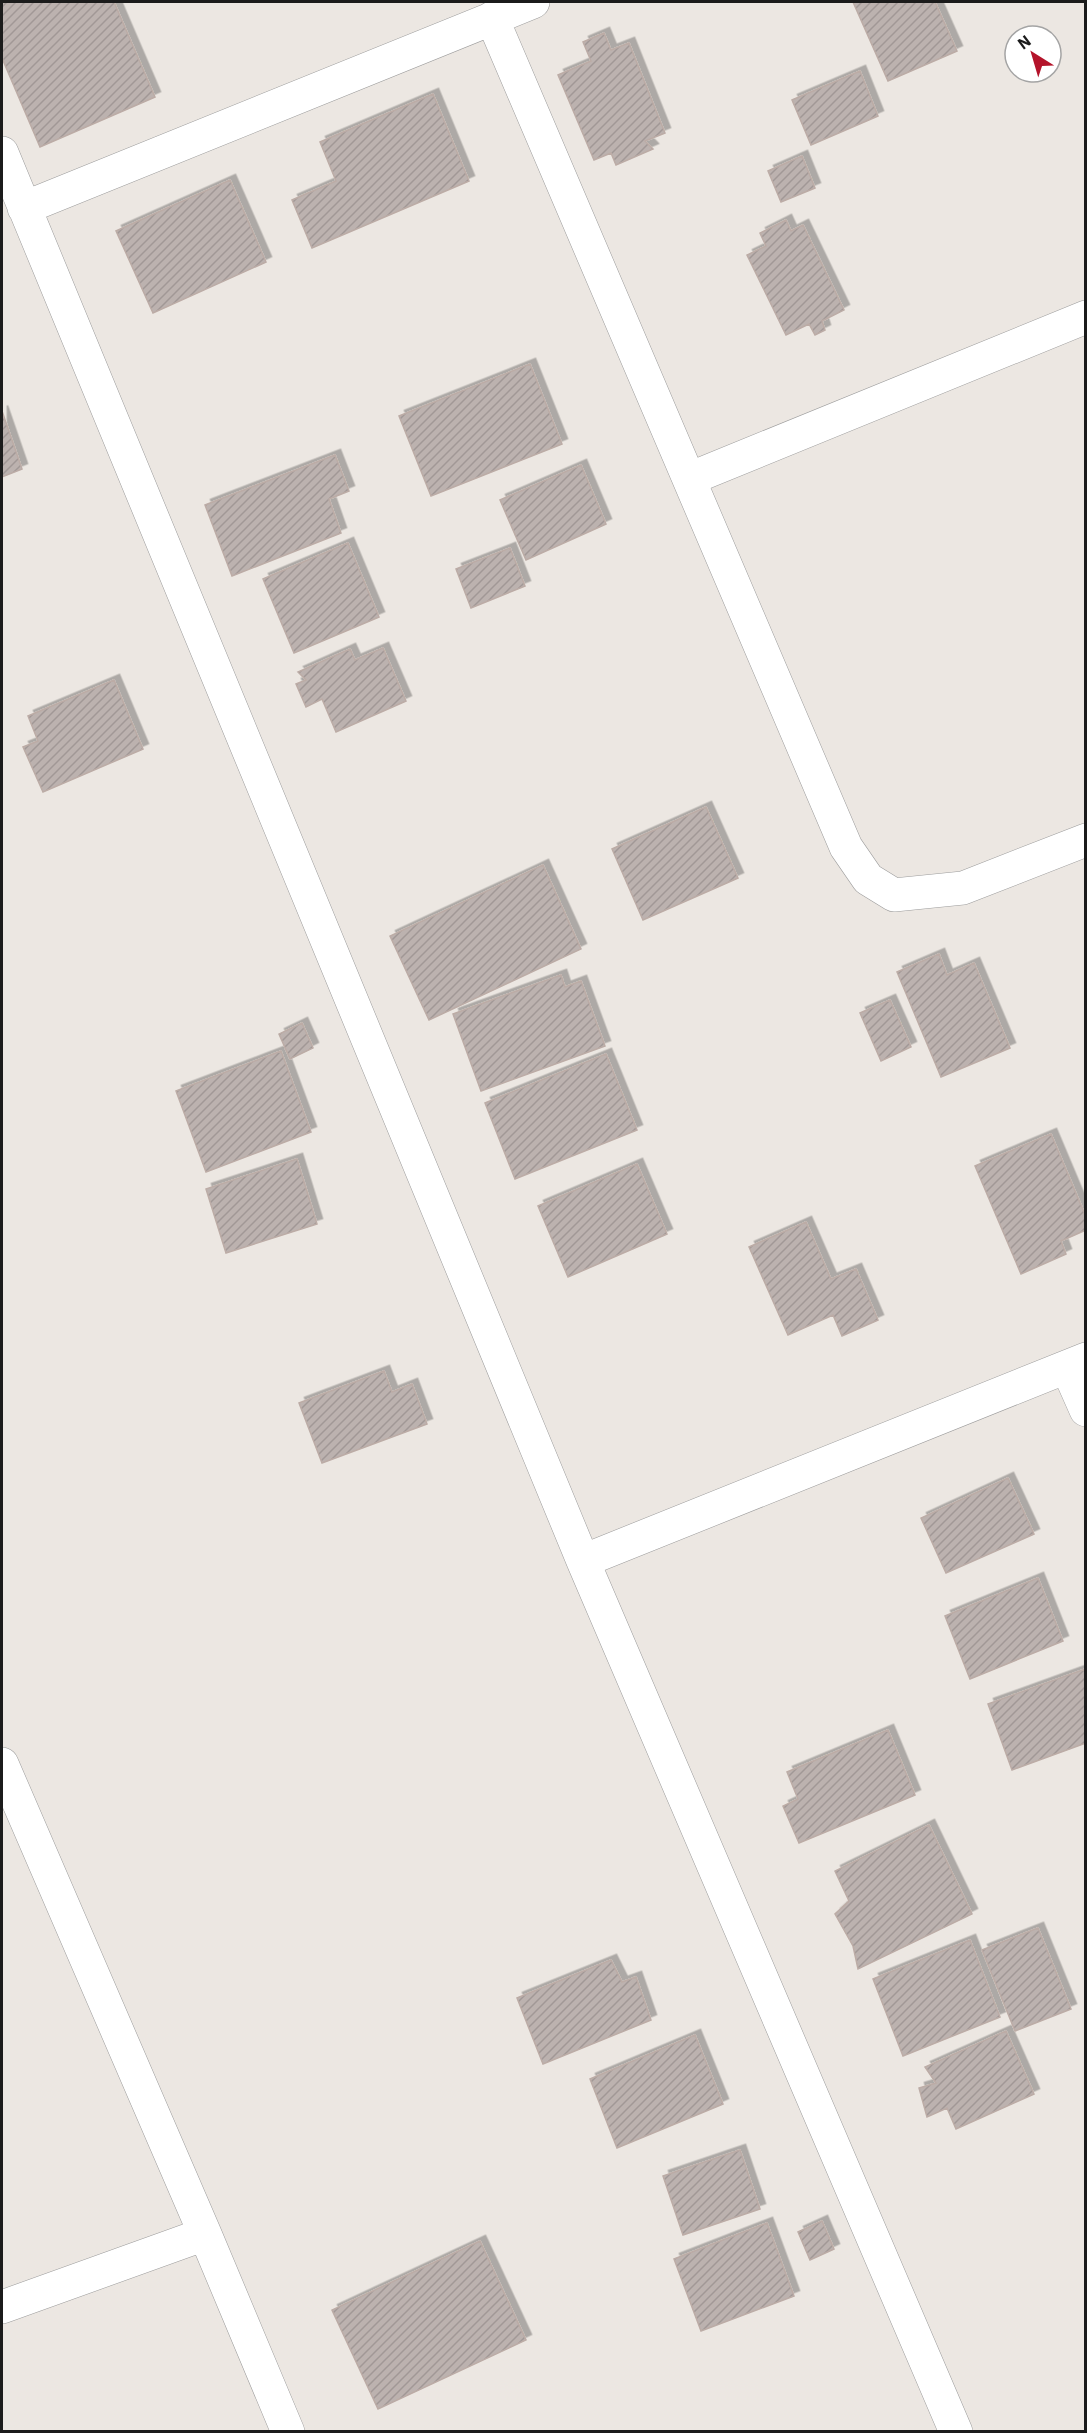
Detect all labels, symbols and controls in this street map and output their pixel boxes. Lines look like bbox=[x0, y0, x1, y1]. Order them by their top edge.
north arrow bbox=[1003, 24, 1063, 84]
text: N bbox=[1013, 31, 1035, 53]

